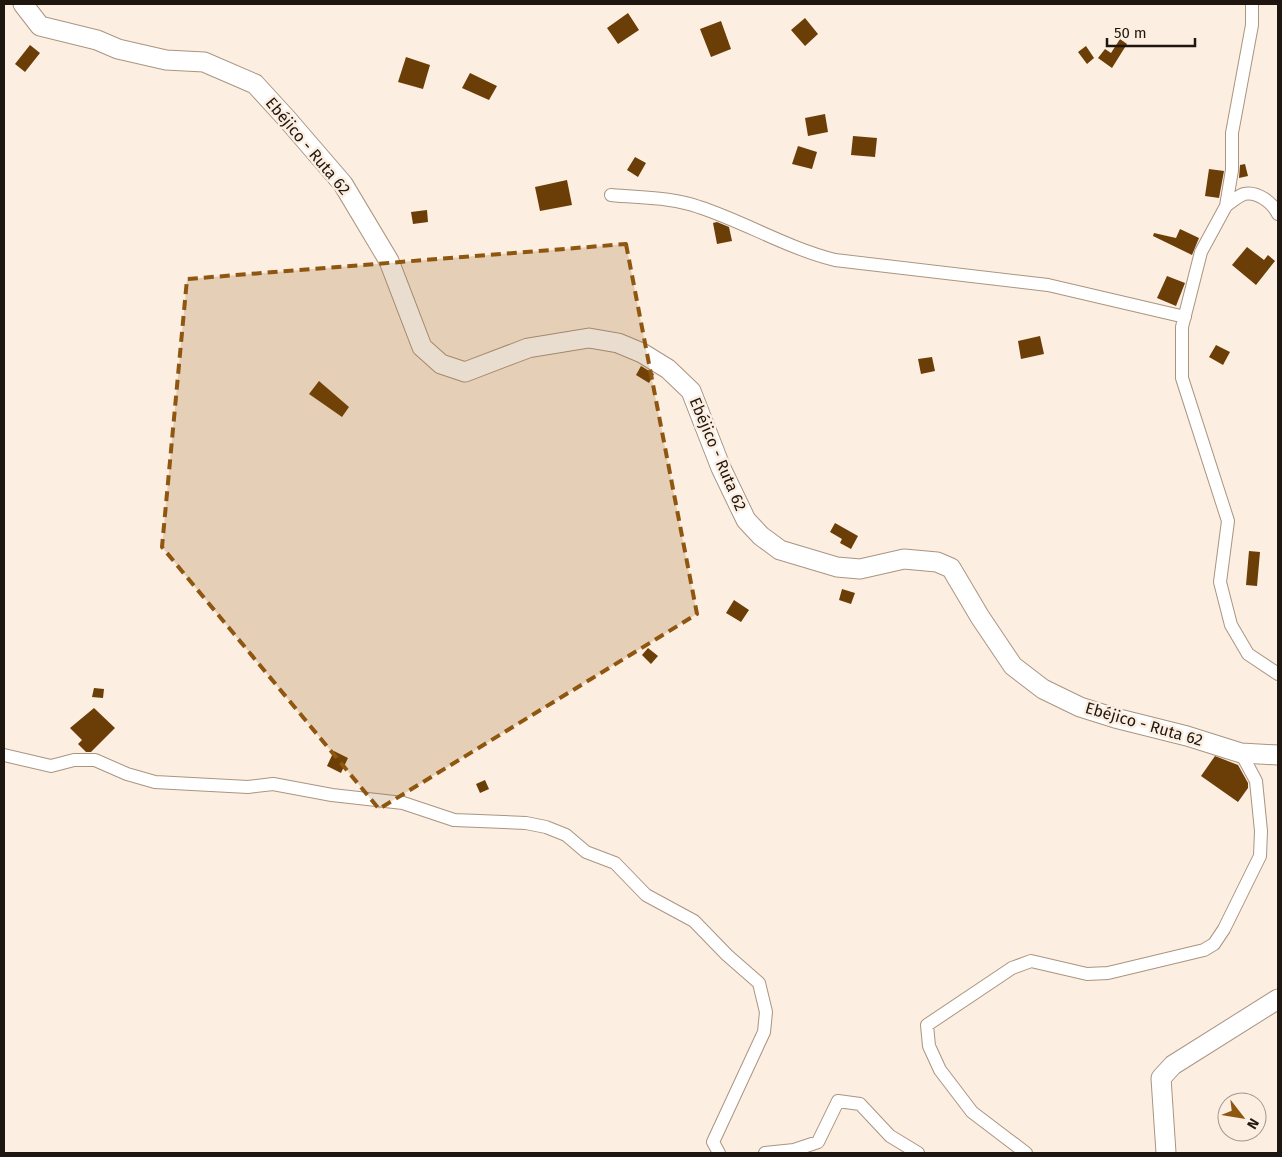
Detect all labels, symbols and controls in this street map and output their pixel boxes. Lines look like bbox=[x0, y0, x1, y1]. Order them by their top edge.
scale bar bbox=[1107, 15, 1194, 47]
text: 50 m bbox=[1114, 24, 1147, 42]
street label: Ebéjico - Ruta 62 bbox=[262, 93, 354, 199]
street label: Ebéjico - Ruta 62 bbox=[686, 394, 750, 514]
street label: Ebéjico - Ruta 62 bbox=[1083, 698, 1205, 750]
north arrow bbox=[1217, 1092, 1267, 1142]
text: N bbox=[1243, 1115, 1262, 1132]

